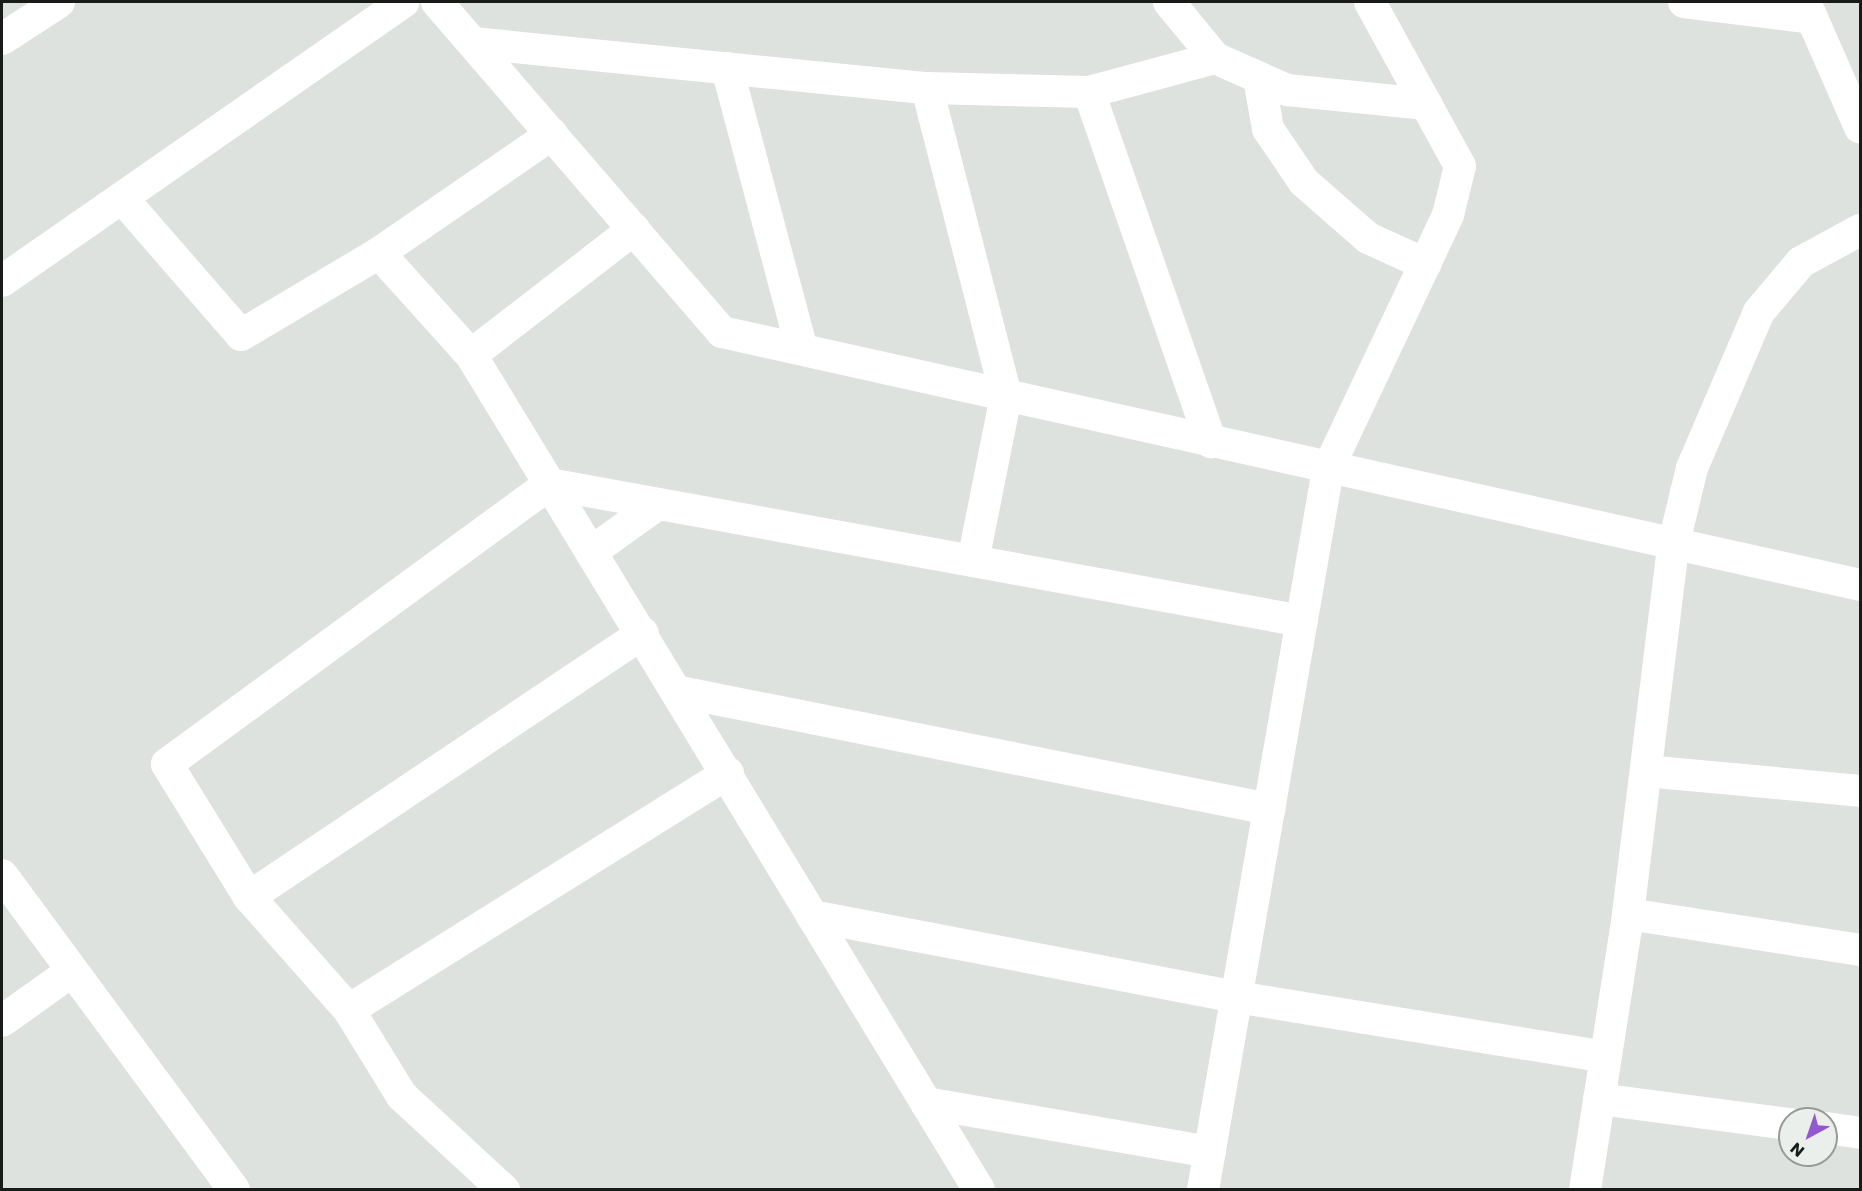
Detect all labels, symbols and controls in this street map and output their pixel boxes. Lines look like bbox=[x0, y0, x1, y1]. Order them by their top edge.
north arrow bbox=[1778, 1107, 1838, 1167]
text: N bbox=[1785, 1137, 1809, 1162]

